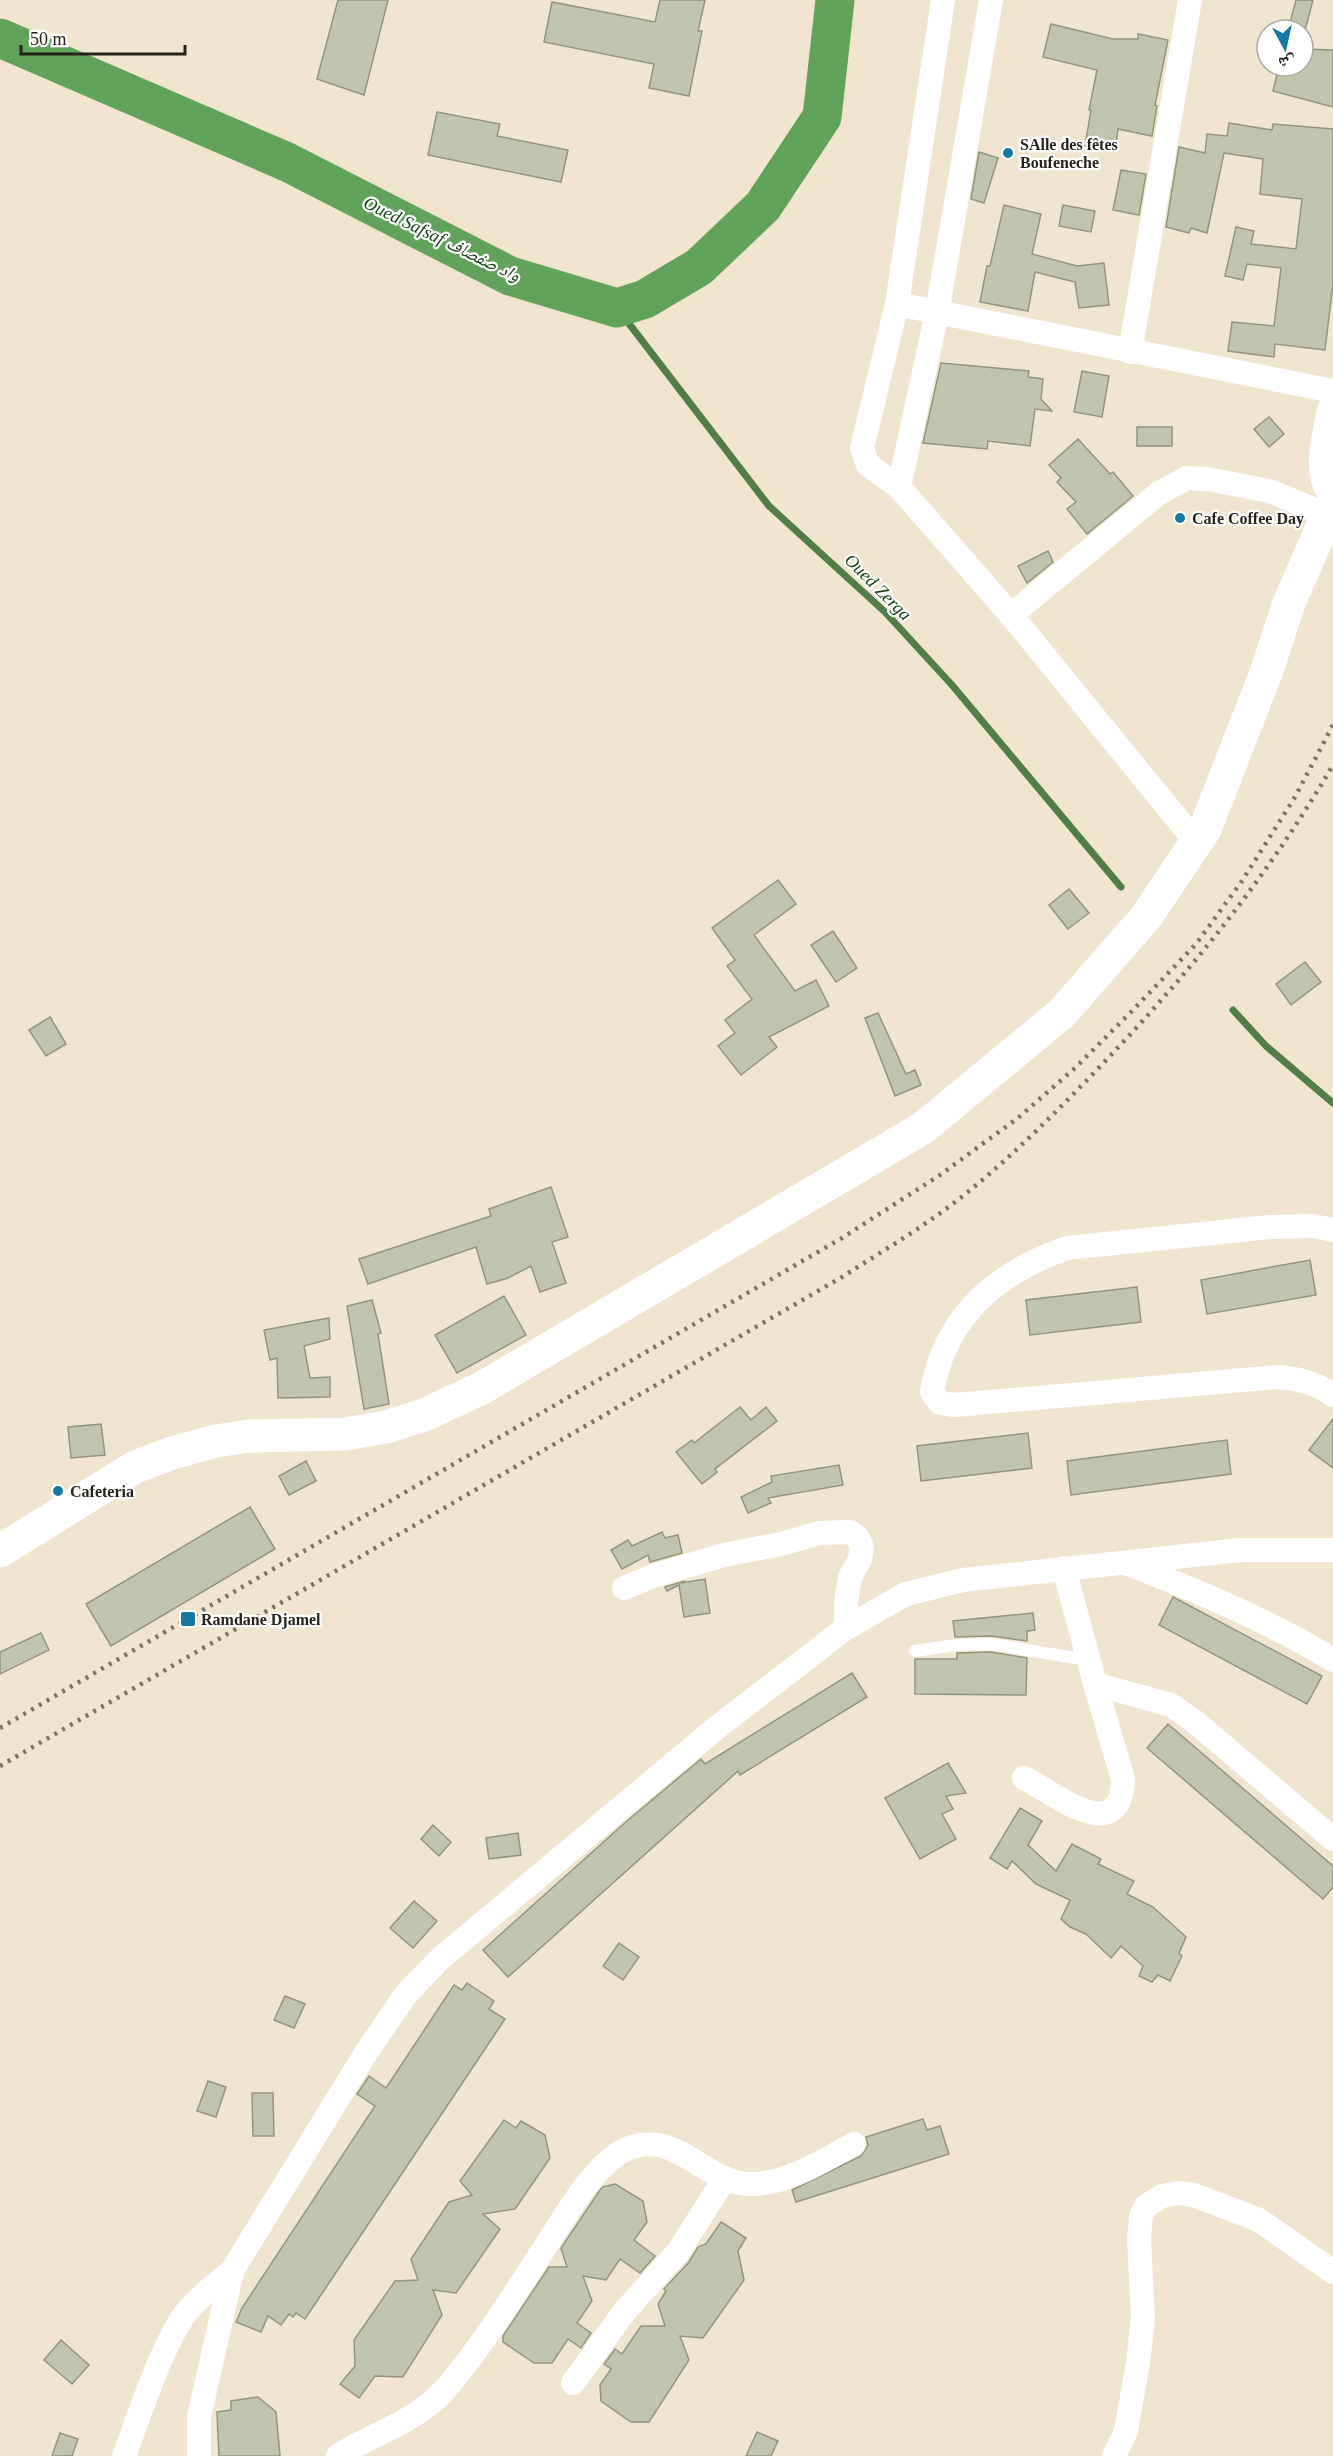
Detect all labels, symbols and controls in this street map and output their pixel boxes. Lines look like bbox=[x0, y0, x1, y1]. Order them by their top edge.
scale bar bbox=[21, 18, 184, 56]
north arrow bbox=[1255, 18, 1315, 78]
text: 50 m bbox=[30, 29, 67, 49]
text: ش bbox=[1277, 52, 1297, 72]
place label: SAlle des fêtes Boufeneche bbox=[1020, 136, 1118, 171]
marker: SAlle des fêtes Boufeneche bbox=[1001, 146, 1015, 160]
water label: Oued Safsaf واد صفصاف bbox=[360, 192, 524, 286]
place label: Cafe Coffee Day bbox=[1192, 510, 1304, 528]
marker: Cafe Coffee Day bbox=[1173, 511, 1187, 525]
water label: Oued Zerga bbox=[841, 550, 915, 624]
place label: Cafeteria bbox=[70, 1483, 134, 1500]
marker: Cafeteria bbox=[51, 1484, 65, 1498]
marker: Ramdane Djamel bbox=[179, 1610, 197, 1628]
place label: Ramdane Djamel bbox=[201, 1611, 321, 1629]

